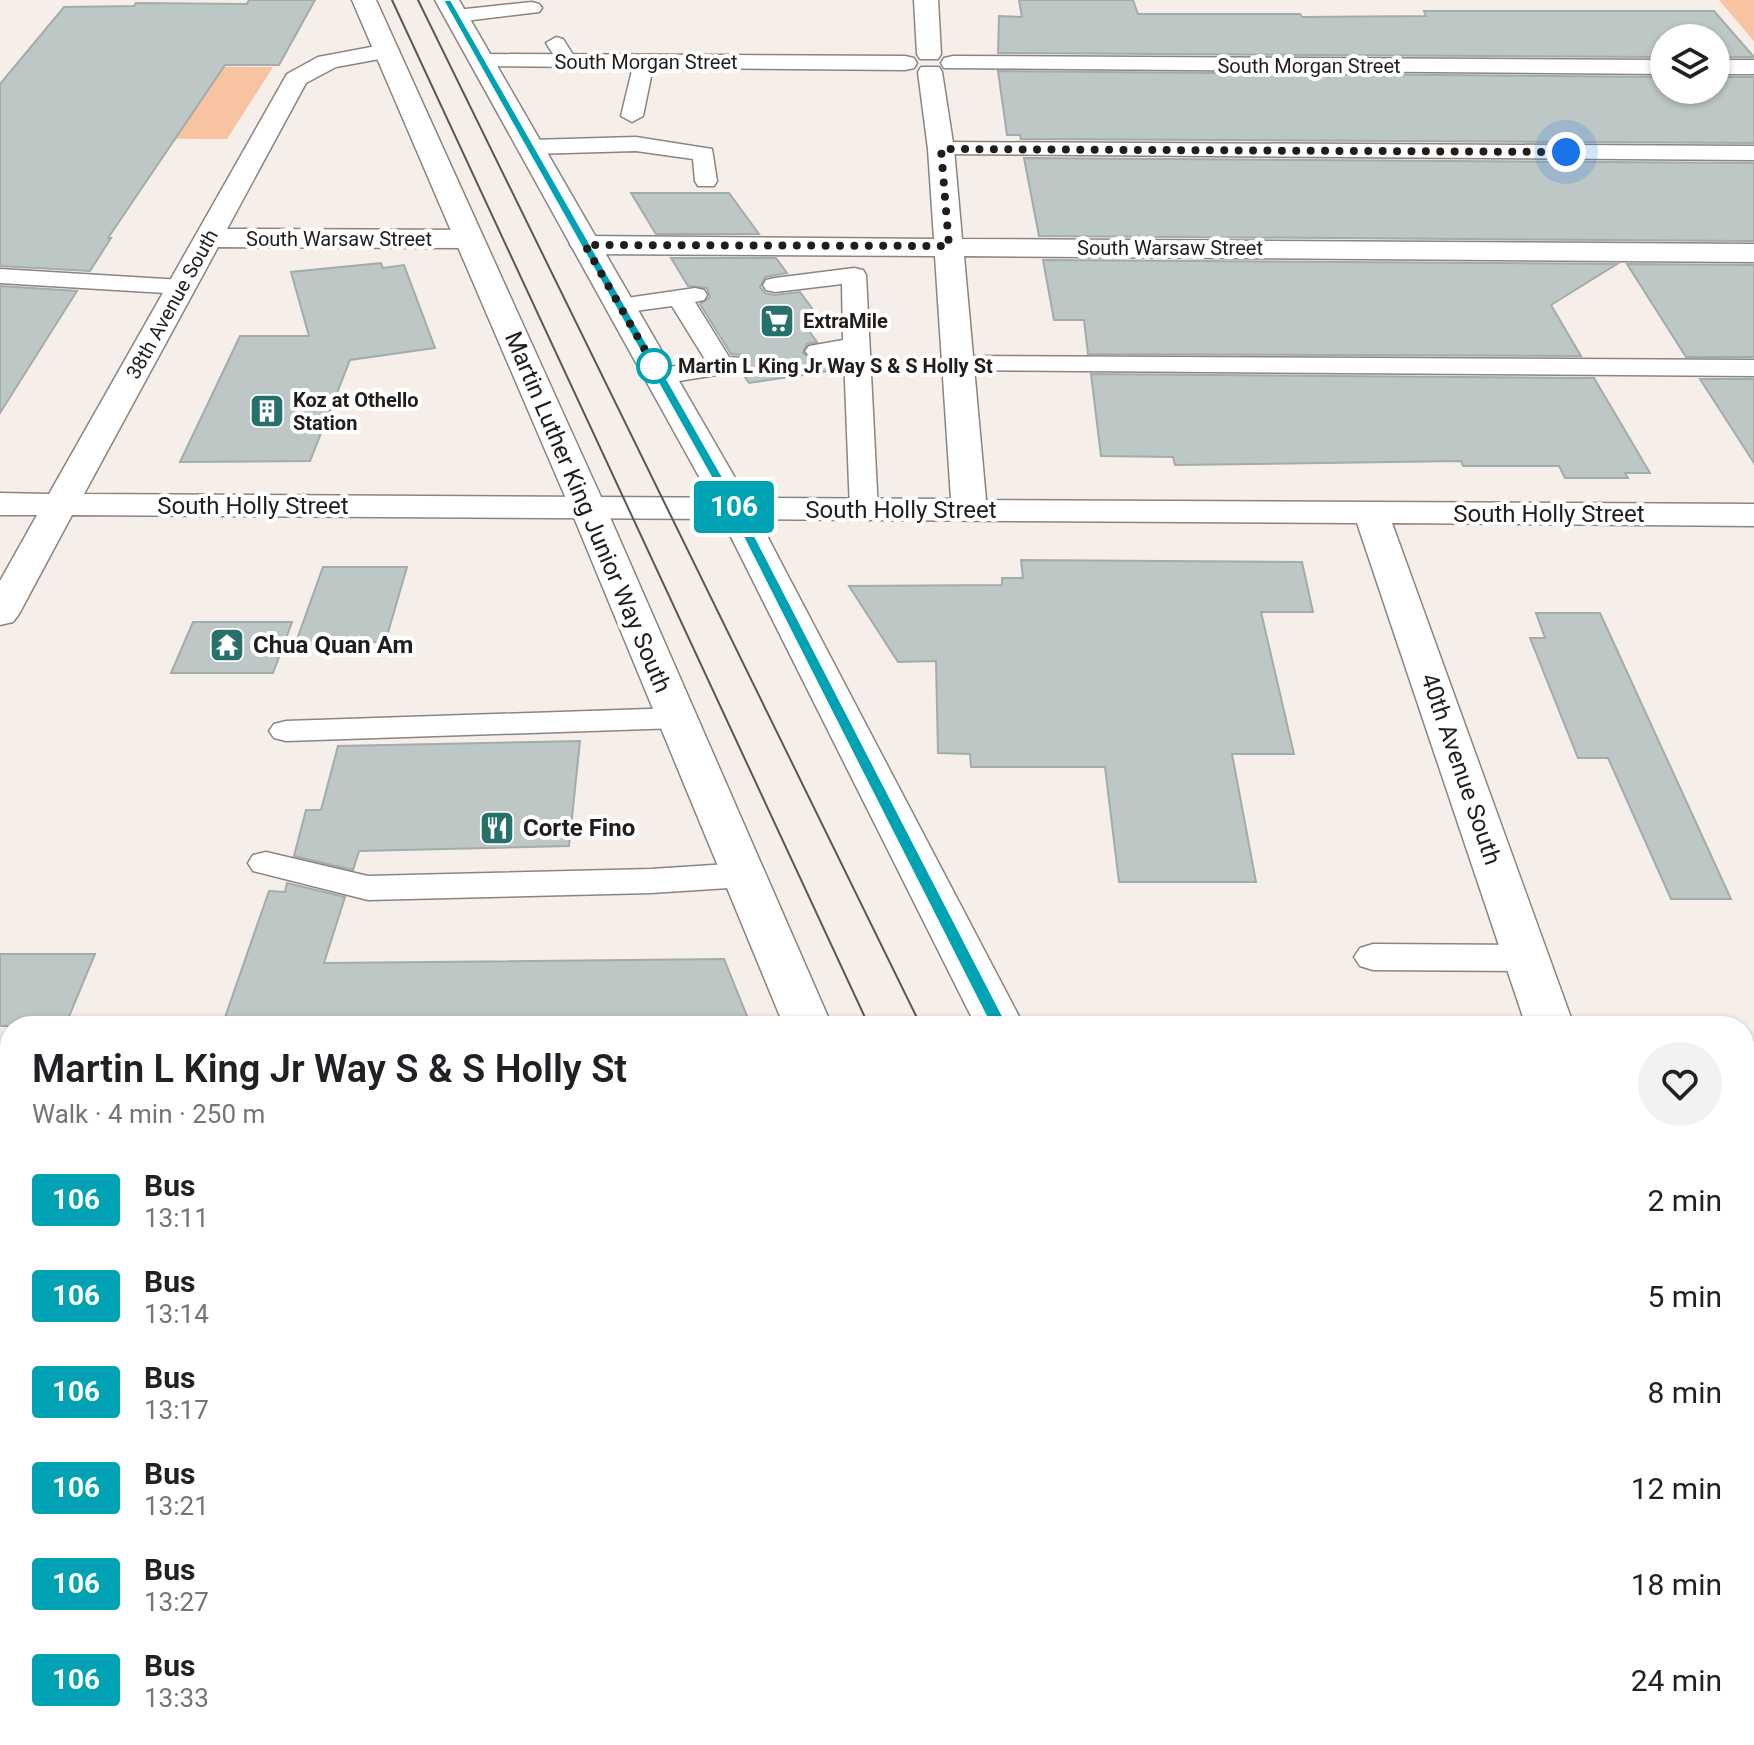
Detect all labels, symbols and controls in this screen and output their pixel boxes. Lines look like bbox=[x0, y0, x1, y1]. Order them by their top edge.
map controls bbox=[1650, 24, 1730, 104]
button: layers bbox=[1650, 24, 1730, 104]
street label: South Morgan Street bbox=[554, 50, 738, 74]
street label: South Morgan Street bbox=[1217, 54, 1401, 78]
your location bbox=[1546, 132, 1586, 172]
street label: 38th Avenue South bbox=[121, 225, 223, 383]
street label: South Warsaw Street bbox=[246, 227, 432, 251]
street label: South Warsaw Street bbox=[1077, 236, 1263, 260]
supermarket icon: ExtraMile bbox=[758, 302, 796, 340]
place label: ExtraMile bbox=[803, 309, 888, 333]
street label: Martin Luther King Junior Way South bbox=[499, 327, 677, 697]
marker: Martin L King Jr Way S & S Holly St bbox=[637, 349, 671, 383]
place label: Martin L King Jr Way S & S Holly St bbox=[678, 354, 993, 378]
place label: Koz at Othello Station bbox=[293, 388, 419, 435]
building icon: Koz at Othello Station bbox=[248, 392, 286, 430]
line badge: 106 bbox=[688, 481, 780, 533]
text: 106 bbox=[710, 490, 758, 523]
street label: South Holly Street bbox=[157, 492, 349, 520]
street label: South Holly Street bbox=[805, 496, 997, 524]
street label: South Holly Street bbox=[1453, 500, 1645, 528]
temple icon: Chua Quan Am bbox=[208, 626, 246, 664]
place label: Chua Quan Am bbox=[253, 631, 413, 659]
street label: 40th Avenue South bbox=[1415, 670, 1507, 868]
restaurant icon: Corte Fino bbox=[478, 809, 516, 847]
place label: Corte Fino bbox=[523, 814, 635, 842]
button: heart bbox=[1638, 1042, 1722, 1126]
text: Martin L King Jr Way S & S Holly St bbox=[32, 1047, 627, 1091]
text: Walk · 4 min · 250 m bbox=[32, 1099, 265, 1129]
text: Bus bbox=[144, 1168, 195, 1203]
text: 106 bbox=[52, 1183, 100, 1216]
text: 2 min bbox=[1648, 1183, 1722, 1218]
text: 13:11 bbox=[144, 1203, 209, 1233]
text: Bus bbox=[144, 1264, 195, 1299]
text: 106 bbox=[52, 1279, 100, 1312]
text: 5 min bbox=[1648, 1279, 1722, 1314]
text: 13:14 bbox=[144, 1299, 209, 1329]
text: Bus bbox=[144, 1360, 195, 1395]
text: 106 bbox=[52, 1375, 100, 1408]
text: 8 min bbox=[1648, 1375, 1722, 1410]
text: 13:17 bbox=[144, 1395, 209, 1425]
text: Bus bbox=[144, 1456, 195, 1491]
text: 106 bbox=[52, 1471, 100, 1504]
text: 12 min bbox=[1631, 1471, 1722, 1506]
text: 13:21 bbox=[144, 1491, 209, 1521]
text: Bus bbox=[144, 1552, 195, 1587]
text: 106 bbox=[52, 1567, 100, 1600]
text: 18 min bbox=[1631, 1567, 1722, 1602]
text: 13:27 bbox=[144, 1587, 209, 1617]
text: Bus bbox=[144, 1648, 195, 1683]
text: 106 bbox=[52, 1663, 100, 1696]
text: 24 min bbox=[1631, 1663, 1722, 1698]
text: 13:33 bbox=[144, 1683, 209, 1713]

